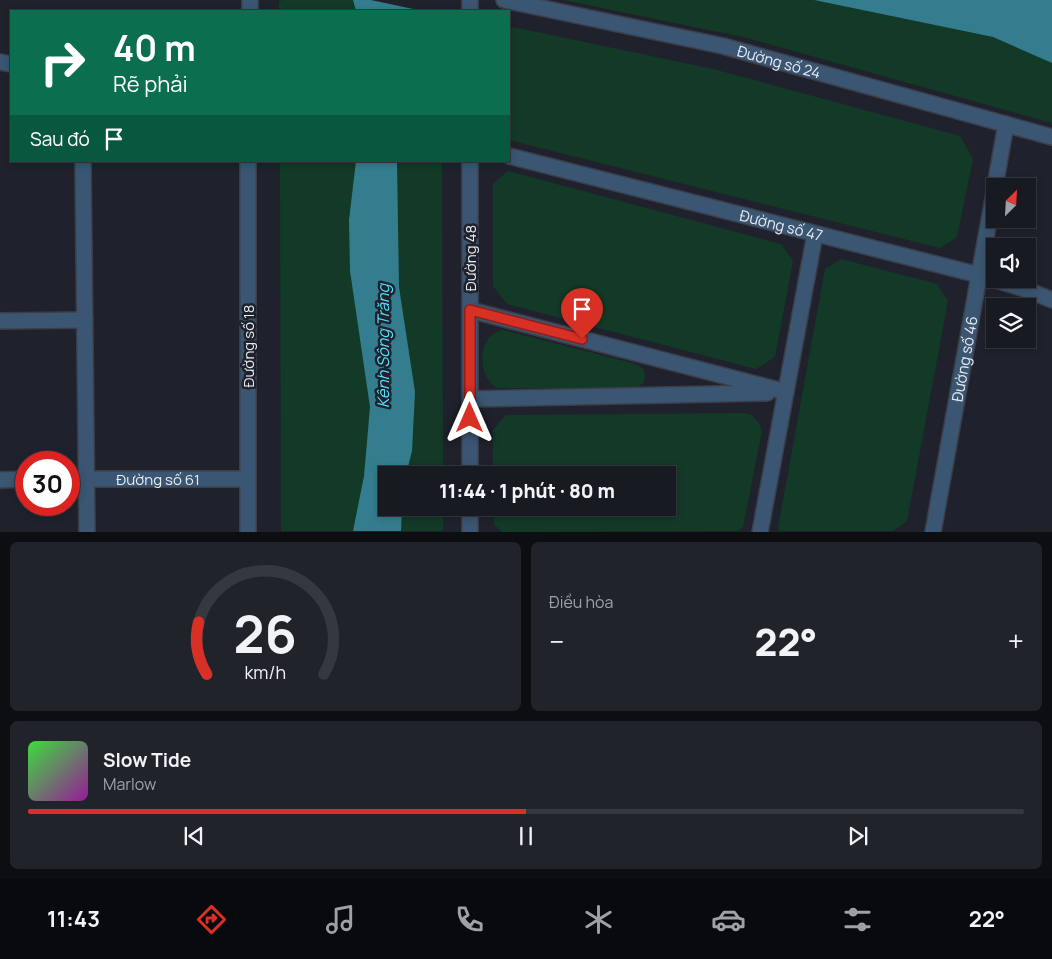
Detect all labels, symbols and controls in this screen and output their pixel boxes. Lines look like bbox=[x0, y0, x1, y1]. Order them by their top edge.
text: 40 m bbox=[113, 24, 196, 72]
icon: right bbox=[30, 30, 95, 95]
street label: Đường số 24 bbox=[735, 40, 823, 83]
text: Rẽ phải bbox=[113, 69, 188, 99]
icon: arrive bbox=[100, 125, 128, 153]
text: Sau đó bbox=[30, 126, 90, 152]
north arrow bbox=[986, 178, 1036, 228]
map controls bbox=[986, 178, 1036, 348]
street label: Đường số 47 bbox=[738, 204, 825, 246]
street label: Đường 48 bbox=[460, 225, 481, 291]
button: sound bbox=[986, 238, 1036, 288]
water label: Kênh Sông Trăng bbox=[372, 283, 394, 408]
pin bbox=[561, 288, 603, 339]
icon: arrive bbox=[568, 295, 596, 323]
button: layers bbox=[986, 298, 1036, 348]
street label: Đường số 18 bbox=[238, 304, 259, 388]
street label: Đường số 46 bbox=[946, 314, 982, 403]
position arrow bbox=[443, 391, 495, 443]
speed limit sign: 30 bbox=[15, 451, 80, 516]
street label: Đường số 61 bbox=[116, 469, 200, 490]
text: 11:44 · 1 phút · 80 m bbox=[439, 478, 615, 504]
text: Điều hòa bbox=[549, 591, 613, 613]
text: 26 bbox=[234, 598, 297, 669]
text: 22° bbox=[754, 615, 817, 667]
text: − bbox=[549, 622, 564, 660]
text: + bbox=[1008, 622, 1024, 660]
text: km/h bbox=[245, 660, 286, 684]
text: Slow Tide bbox=[103, 747, 191, 773]
text: Marlow bbox=[103, 773, 156, 795]
icon: previous bbox=[180, 822, 208, 850]
icon: pause bbox=[512, 822, 540, 850]
icon: next bbox=[844, 822, 872, 850]
icon: directions bbox=[194, 902, 229, 937]
icon: music bbox=[323, 902, 358, 937]
icon: phone bbox=[452, 902, 487, 937]
icon: climate bbox=[581, 902, 616, 937]
icon: car bbox=[711, 902, 746, 937]
icon: filters bbox=[840, 902, 875, 937]
text: 11:43 bbox=[47, 904, 100, 934]
text: 22° bbox=[969, 904, 1005, 934]

